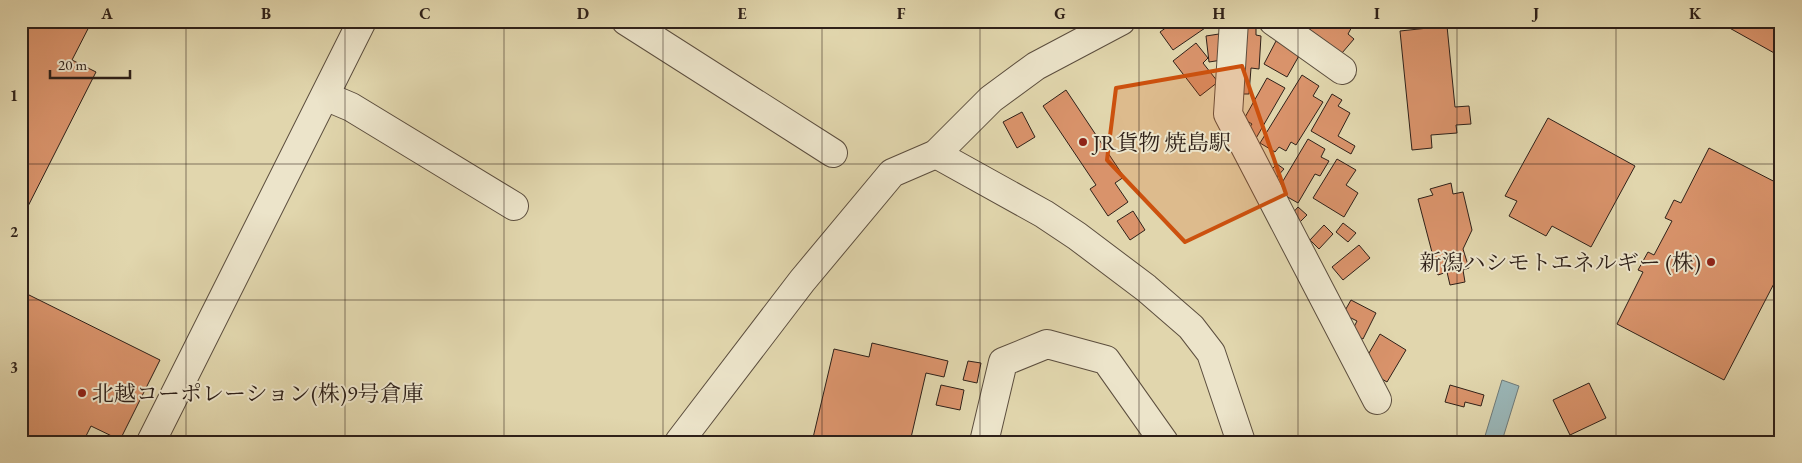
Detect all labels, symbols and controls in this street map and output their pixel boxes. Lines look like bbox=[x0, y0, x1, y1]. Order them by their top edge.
text: A bbox=[100, 3, 113, 24]
text: B bbox=[261, 3, 271, 24]
text: C bbox=[419, 3, 431, 24]
text: D bbox=[577, 3, 589, 24]
text: E bbox=[737, 3, 747, 24]
text: F bbox=[897, 3, 906, 24]
text: G bbox=[1054, 3, 1066, 24]
text: H bbox=[1213, 3, 1226, 24]
text: I bbox=[1374, 3, 1380, 24]
text: J bbox=[1531, 3, 1539, 24]
text: K bbox=[1689, 3, 1702, 24]
scale bar bbox=[50, 48, 130, 80]
text: 20 m bbox=[58, 55, 87, 74]
text: 1 bbox=[10, 85, 18, 106]
place label: JR貨物 焼島駅 bbox=[1091, 128, 1231, 157]
marker: JR貨物 焼島駅 bbox=[1077, 136, 1089, 148]
text: 2 bbox=[10, 221, 19, 242]
place label: 新潟ハシモトエネルギー (株) bbox=[1420, 248, 1701, 277]
marker: 新潟ハシモトエネルギー (株) bbox=[1705, 256, 1717, 268]
text: 3 bbox=[10, 357, 18, 378]
place label: 北越コーポレーション(株)9号倉庫 bbox=[92, 379, 424, 408]
marker: 北越コーポレーション(株)9号倉庫 bbox=[76, 387, 88, 399]

